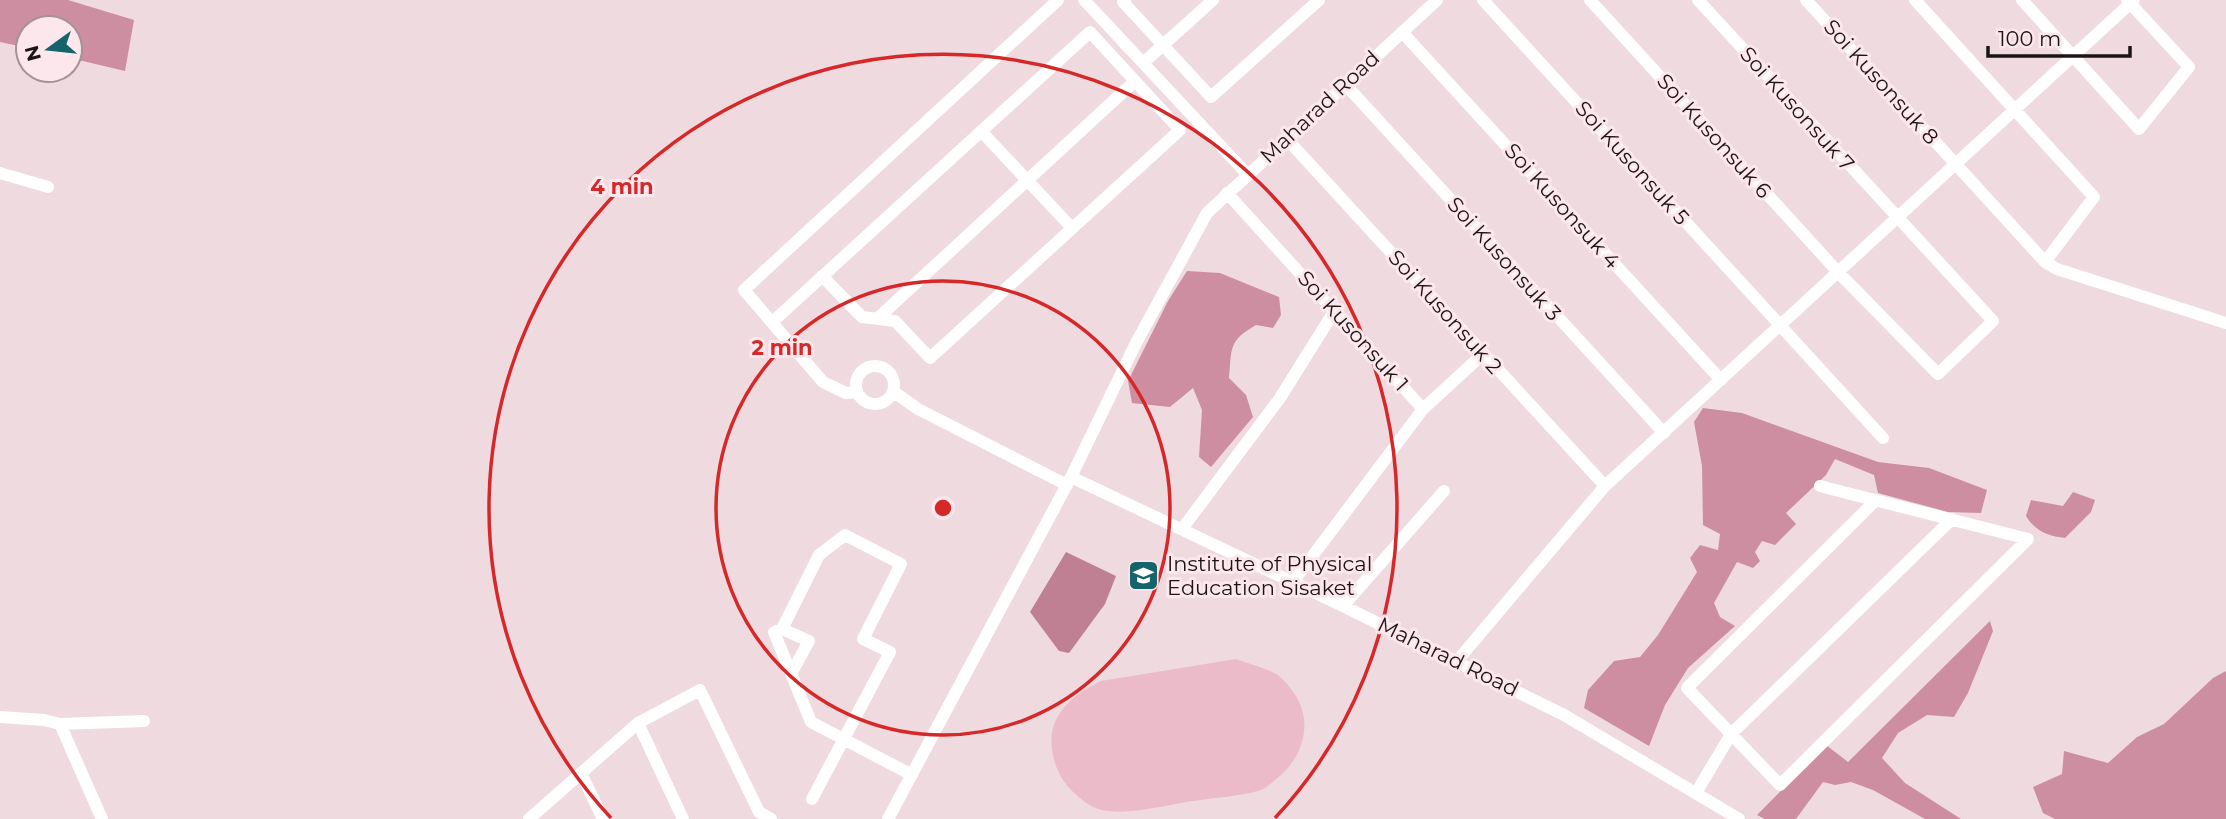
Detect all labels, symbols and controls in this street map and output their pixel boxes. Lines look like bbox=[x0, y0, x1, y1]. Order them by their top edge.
north arrow bbox=[14, 14, 84, 84]
street label: Soi Kusonsuk 8 bbox=[1819, 14, 1944, 149]
scale bar bbox=[1988, 14, 2130, 58]
text: 100 m bbox=[1998, 26, 2061, 51]
street label: Soi Kusonsuk 7 bbox=[1735, 41, 1860, 176]
text: N bbox=[20, 43, 46, 64]
street label: Maharad Road bbox=[1255, 45, 1384, 168]
street label: Soi Kusonsuk 6 bbox=[1652, 68, 1777, 203]
street label: Soi Kusonsuk 5 bbox=[1570, 96, 1695, 230]
street label: Soi Kusonsuk 4 bbox=[1500, 138, 1625, 273]
text: 4 min bbox=[590, 174, 654, 199]
street label: Soi Kusonsuk 3 bbox=[1442, 192, 1566, 326]
street label: Soi Kusonsuk 2 bbox=[1383, 245, 1508, 379]
street label: Soi Kusonsuk 1 bbox=[1293, 265, 1414, 396]
text: 2 min bbox=[751, 335, 813, 360]
centre of rings bbox=[931, 496, 955, 520]
place label: Institute of Physical Education Sisaket bbox=[1167, 551, 1372, 600]
school or university icon: Institute of Physical Education Sisaket bbox=[1127, 559, 1161, 593]
street label: Maharad Road bbox=[1374, 612, 1523, 701]

